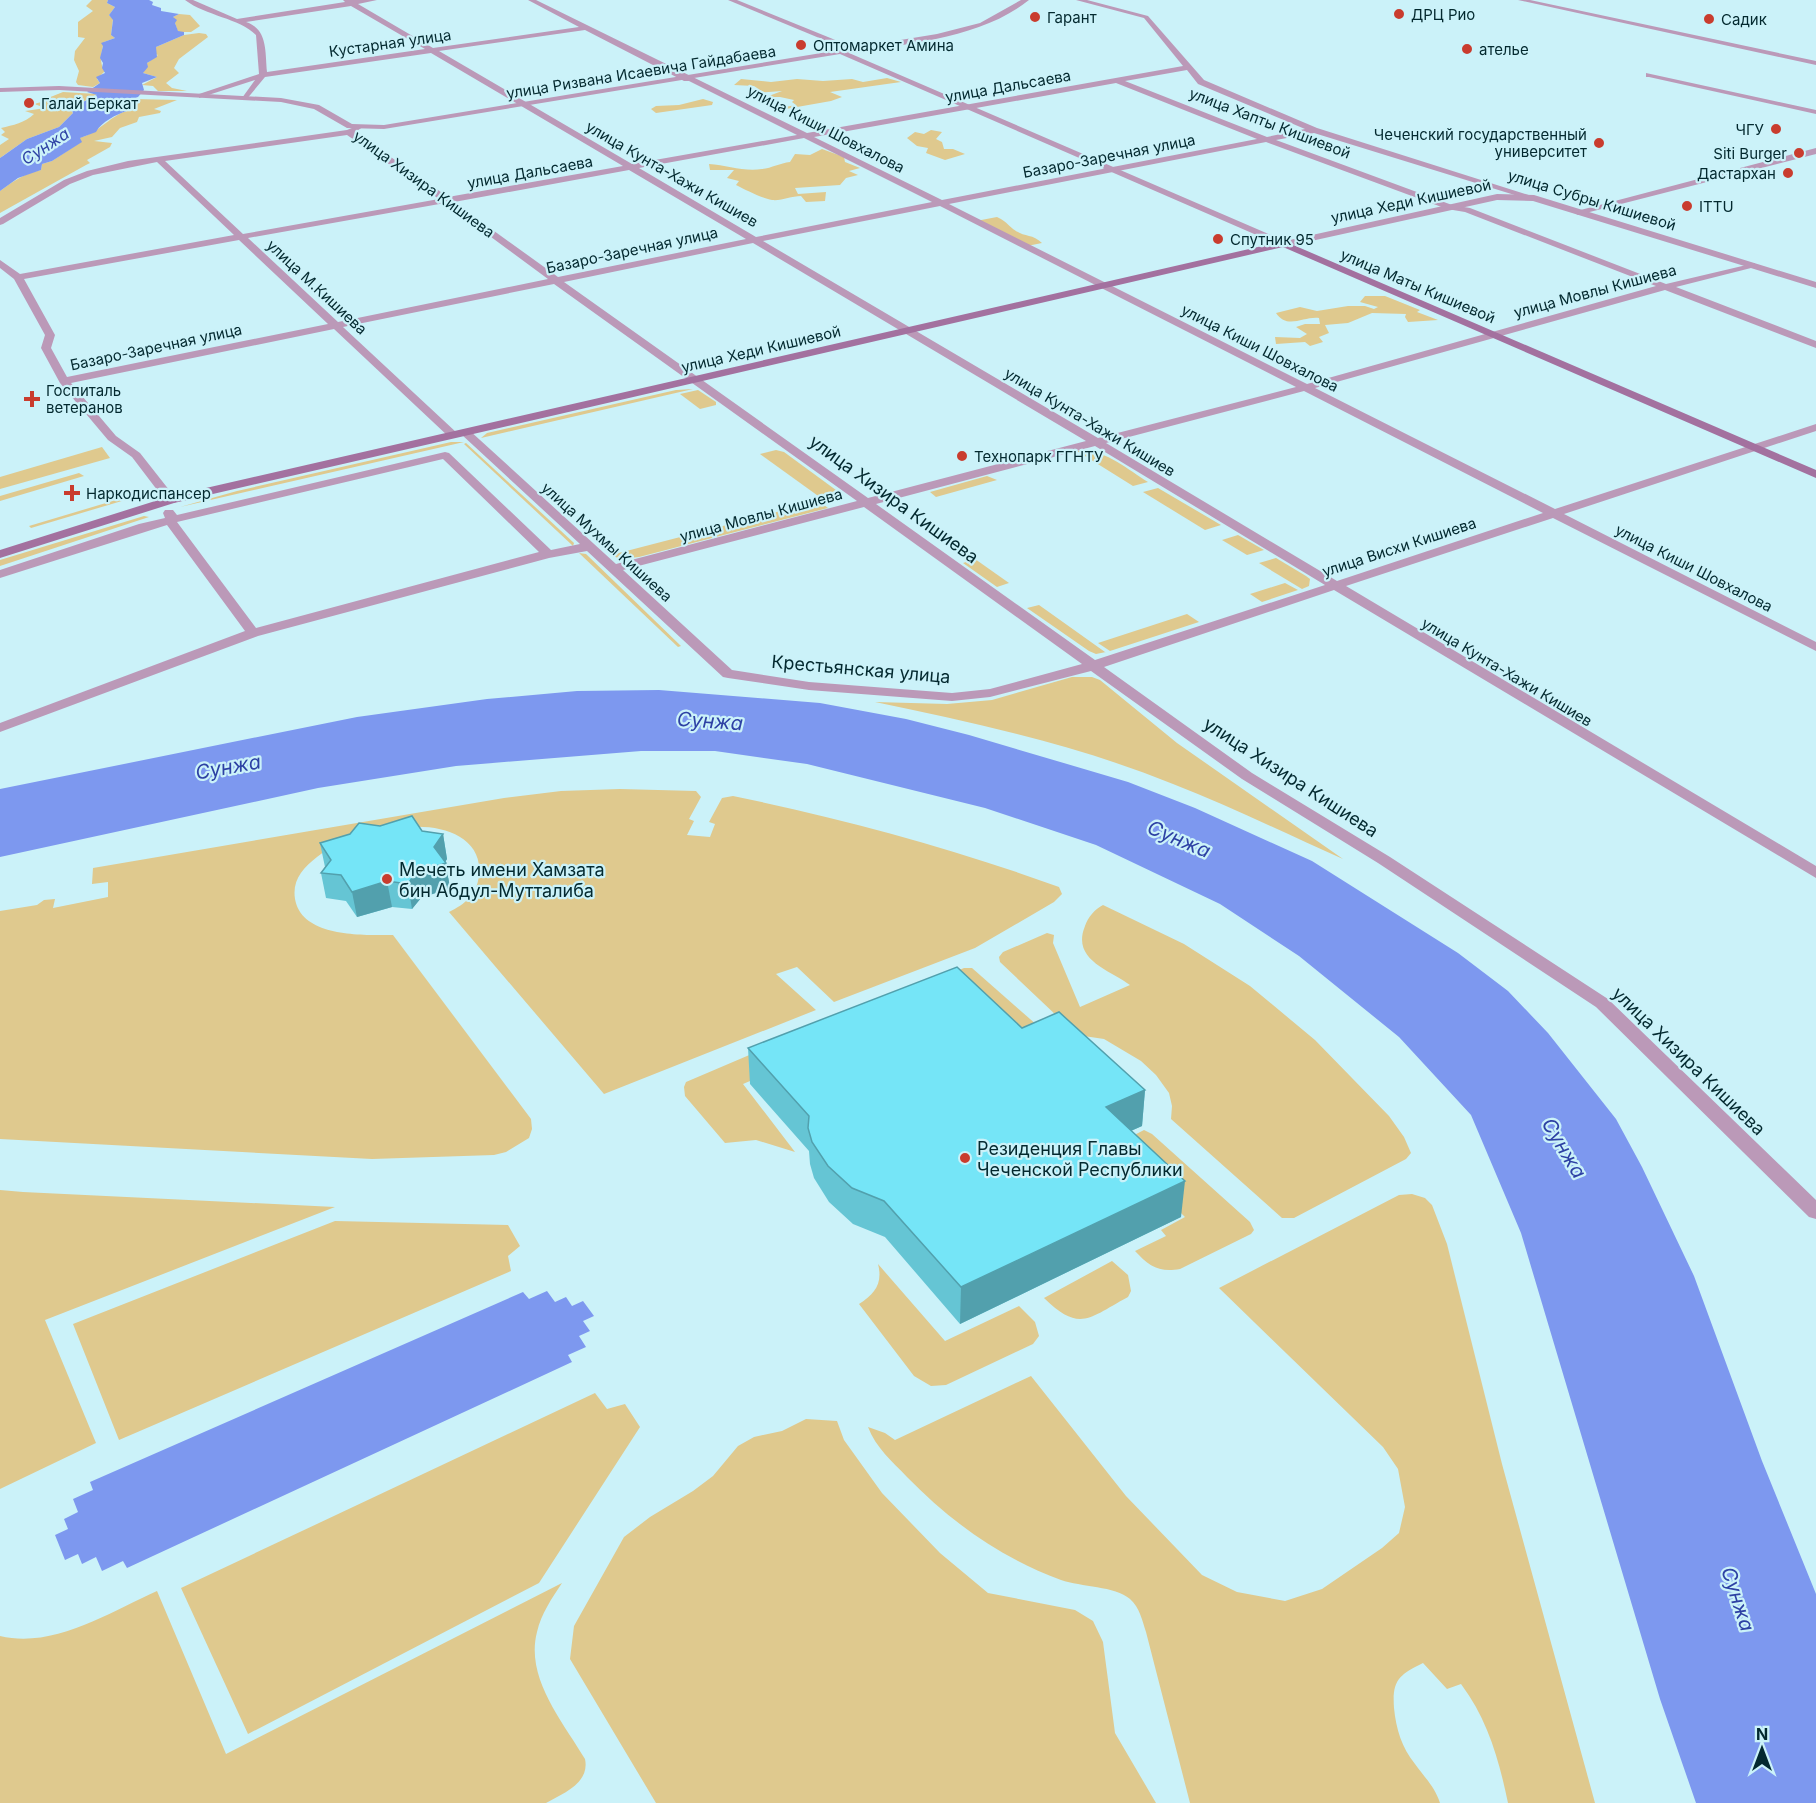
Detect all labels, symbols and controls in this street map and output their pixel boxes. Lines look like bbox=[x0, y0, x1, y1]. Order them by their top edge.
place label: ДРЦ Рио bbox=[1411, 5, 1475, 24]
marker: ДРЦ Рио bbox=[1392, 7, 1406, 21]
place label: Гарант bbox=[1047, 8, 1097, 27]
marker: Гарант bbox=[1028, 10, 1042, 24]
place label: Садик bbox=[1721, 10, 1767, 29]
marker: Садик bbox=[1702, 12, 1716, 26]
street label: Кустарная улица bbox=[328, 25, 452, 61]
place label: Оптомаркет Амина bbox=[813, 36, 954, 55]
marker: Оптомаркет Амина bbox=[794, 38, 808, 52]
place label: ателье bbox=[1479, 40, 1529, 59]
street label: улица Ризвана Исаевича Гайдабаева bbox=[505, 41, 777, 103]
marker: ателье bbox=[1460, 42, 1474, 56]
street label: улица Дальсаева bbox=[944, 66, 1072, 106]
street label: улица Киши Шовхалова bbox=[744, 81, 908, 177]
street label: улица Хапты Кишиевой bbox=[1187, 83, 1353, 163]
place label: Галай Беркат bbox=[41, 94, 138, 113]
marker: Галай Беркат bbox=[22, 96, 36, 110]
street label: улица Кунта-Хажи Кишиев bbox=[582, 117, 762, 231]
place label: ЧГУ bbox=[1735, 120, 1765, 139]
marker: ЧГУ bbox=[1769, 122, 1783, 136]
water label: Сунжа bbox=[17, 123, 73, 169]
place label: Чеченский государственный университет bbox=[1374, 125, 1587, 161]
street label: улица Хизира Кишиева bbox=[350, 126, 498, 242]
street label: Базаро-Заречная улица bbox=[1021, 130, 1197, 182]
marker: Чеченский государственный университет bbox=[1592, 136, 1606, 150]
place label: Siti Burger bbox=[1713, 144, 1787, 163]
marker: Siti Burger bbox=[1792, 146, 1806, 160]
street label: улица Дальсаева bbox=[466, 152, 594, 192]
place label: Дастархан bbox=[1697, 164, 1776, 183]
street label: улица Субры Кишиевой bbox=[1506, 165, 1678, 235]
marker: Дастархан bbox=[1781, 166, 1795, 180]
street label: улица Хеди Кишиевой bbox=[1329, 175, 1493, 227]
place label: ITTU bbox=[1699, 197, 1734, 216]
marker: ITTU bbox=[1680, 199, 1694, 213]
street label: Базаро-Заречная улица bbox=[544, 222, 720, 278]
place label: Спутник 95 bbox=[1230, 230, 1314, 249]
marker: Спутник 95 bbox=[1211, 232, 1225, 246]
street label: улица М.Кишиева bbox=[263, 236, 371, 338]
street label: улица Маты Кишиевой bbox=[1338, 245, 1498, 327]
street label: улица Мовлы Кишиева bbox=[1512, 260, 1678, 322]
street label: улица Киши Шовхалова bbox=[1178, 300, 1342, 396]
street label: Базаро-Заречная улица bbox=[68, 319, 244, 375]
street label: улица Хеди Кишиевой bbox=[679, 321, 843, 377]
street label: улица Кунта-Хажи Кишиев bbox=[1001, 363, 1179, 481]
place label: Госпиталь ветеранов bbox=[46, 381, 123, 417]
marker: Госпиталь ветеранов bbox=[23, 390, 41, 408]
street label: улица Хизира Кишиева bbox=[805, 431, 983, 567]
place label: Технопарк ГГНТУ bbox=[974, 447, 1104, 466]
marker: Технопарк ГГНТУ bbox=[955, 449, 969, 463]
street label: улица Мухмы Кишиева bbox=[538, 478, 676, 606]
marker: Наркодиспансер bbox=[63, 484, 81, 502]
place label: Наркодиспансер bbox=[86, 484, 211, 503]
street label: улица Мовлы Кишиева bbox=[678, 484, 844, 546]
street label: улица Висхи Кишиева bbox=[1320, 513, 1478, 581]
street label: улица Киши Шовхалова bbox=[1612, 520, 1776, 616]
street label: улица Кунта-Хажи Кишиев bbox=[1418, 613, 1596, 731]
street label: Крестьянская улица bbox=[771, 651, 951, 687]
water label: Сунжа bbox=[676, 707, 744, 735]
street label: улица Хизира Кишиева bbox=[1200, 713, 1382, 841]
water label: Сунжа bbox=[193, 749, 263, 785]
water label: Сунжа bbox=[1144, 815, 1214, 863]
place label: Мечеть имени Хамзата бин Абдул-Мутталиба bbox=[399, 859, 605, 901]
marker: Мечеть имени Хамзата бин Абдул-Мутталиба bbox=[380, 872, 394, 886]
street label: улица Хизира Кишиева bbox=[1608, 983, 1770, 1139]
water label: Сунжа bbox=[1537, 1113, 1591, 1183]
place label: Резиденция Главы Чеченской Республики bbox=[977, 1138, 1183, 1180]
marker: Резиденция Главы Чеченской Республики bbox=[958, 1151, 972, 1165]
water label: Сунжа bbox=[1716, 1564, 1760, 1634]
north arrow bbox=[1732, 1719, 1792, 1779]
text: N bbox=[1756, 1724, 1768, 1744]

